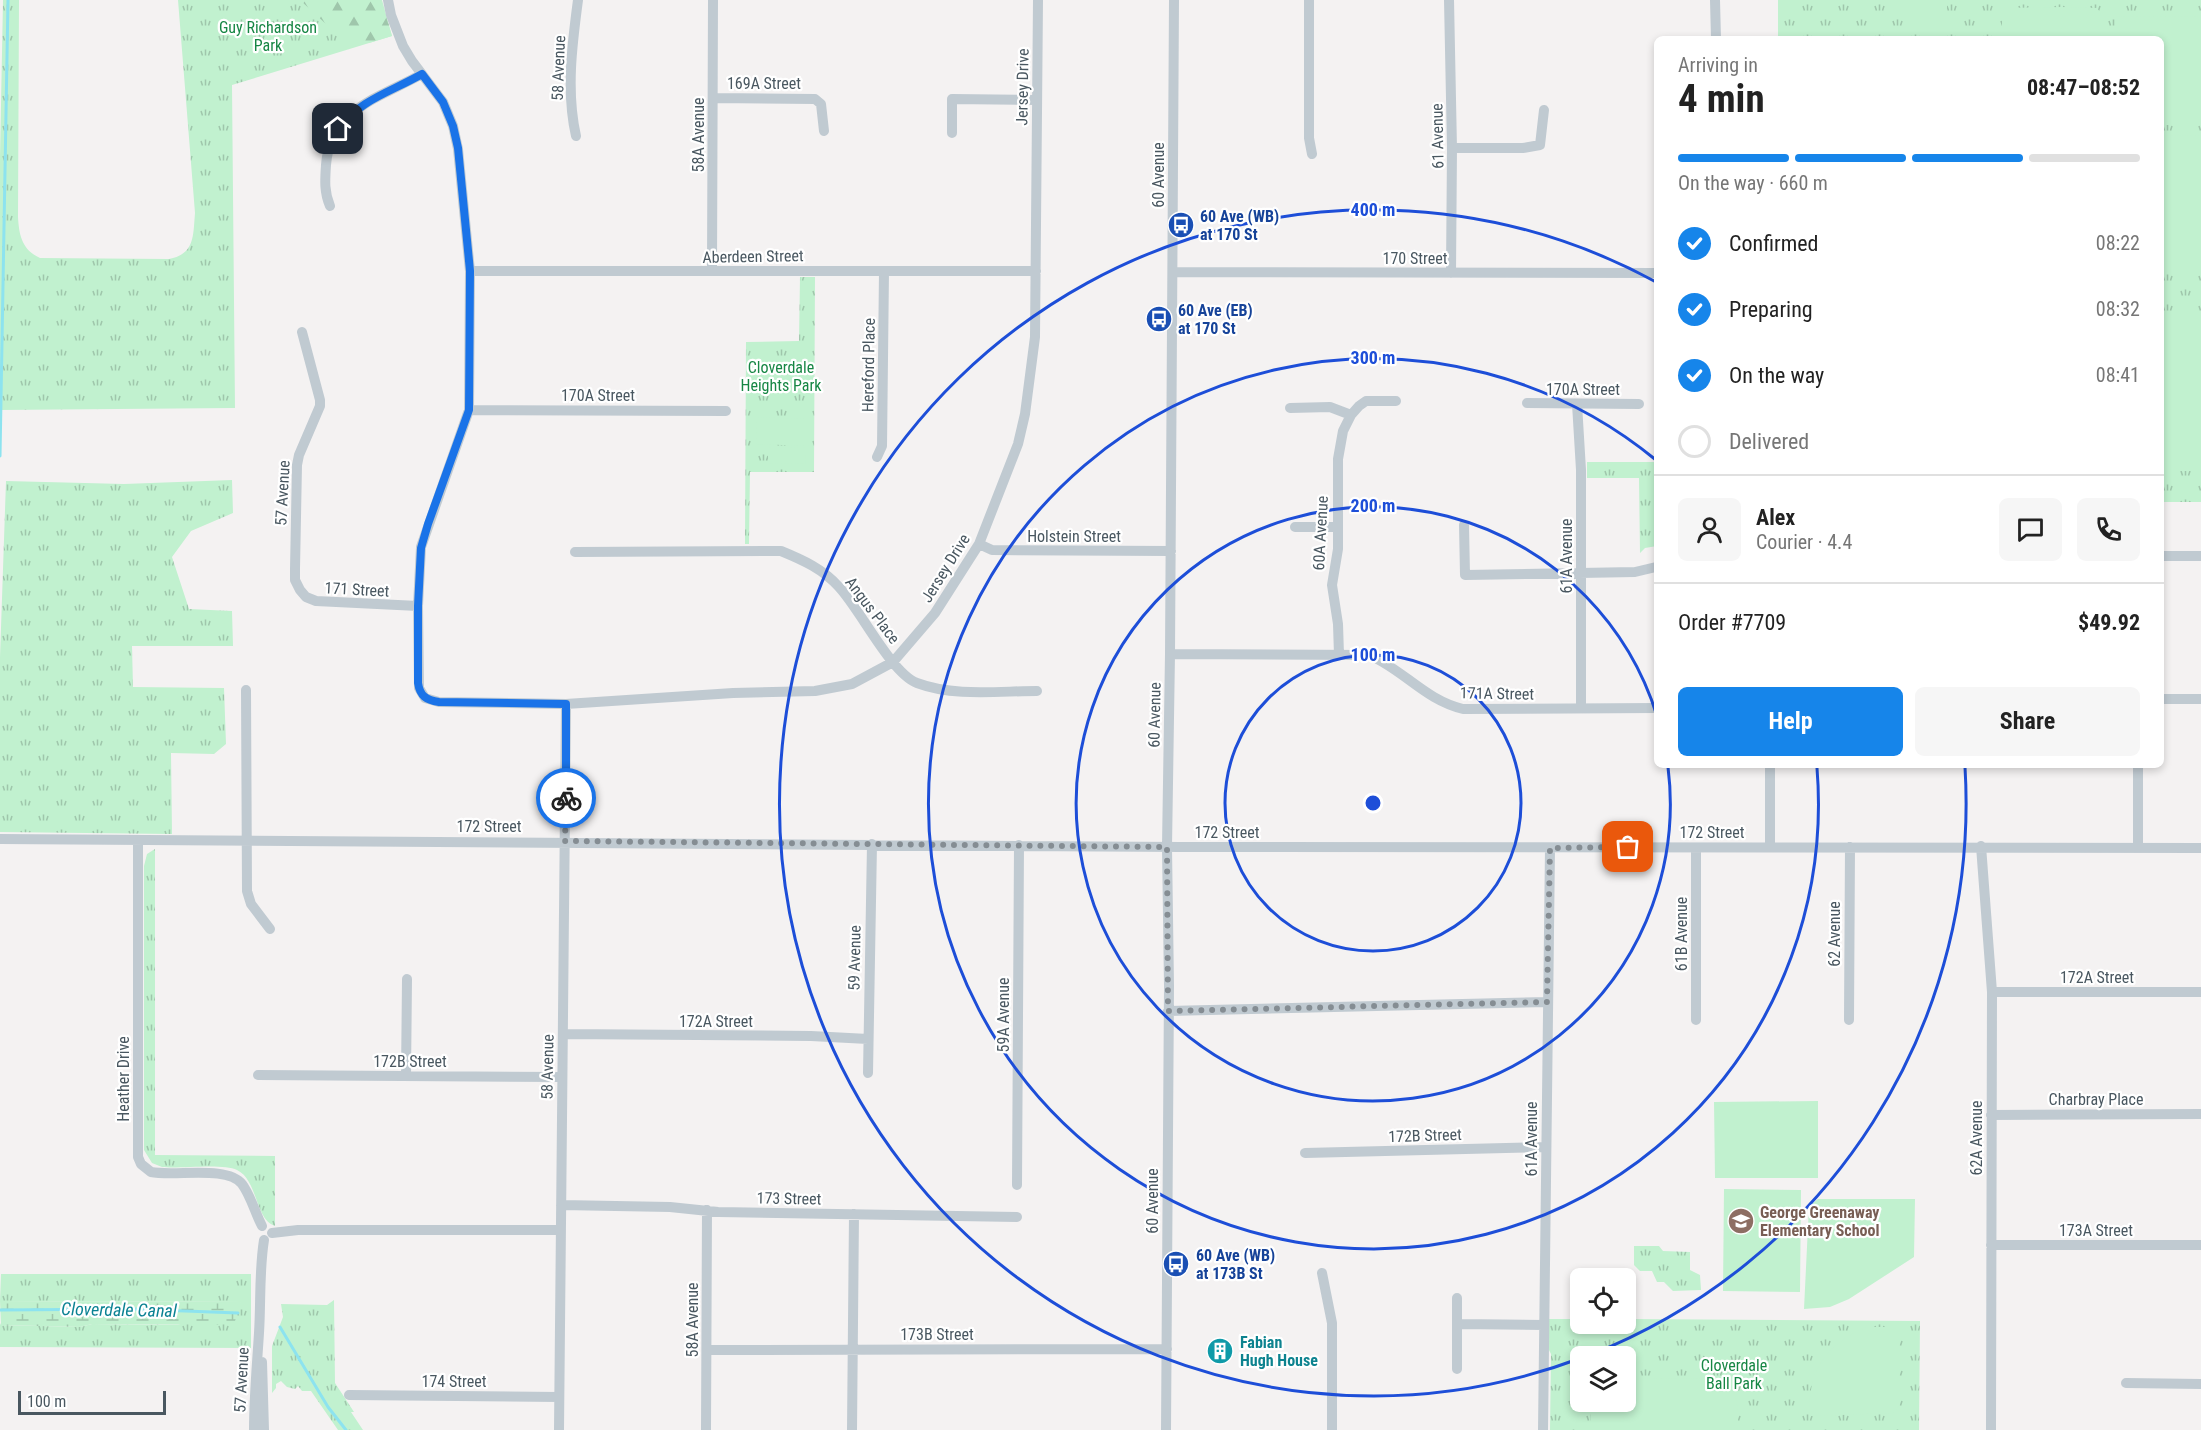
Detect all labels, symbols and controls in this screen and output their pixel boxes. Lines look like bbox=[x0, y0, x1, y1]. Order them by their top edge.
park label: Guy Richardson Park bbox=[219, 18, 317, 55]
street label: 58 Avenue bbox=[548, 35, 569, 101]
street label: Jersey Drive bbox=[1012, 48, 1033, 126]
text: Arriving in bbox=[1678, 53, 1758, 77]
street label: 169A Street bbox=[727, 74, 801, 93]
text: 08:47–08:52 bbox=[2027, 75, 2140, 100]
text: 4 min bbox=[1678, 76, 1765, 122]
street label: 58A Avenue bbox=[689, 98, 708, 172]
pin bbox=[312, 103, 363, 154]
street label: 61 Avenue bbox=[1427, 103, 1448, 169]
icon: home bbox=[321, 112, 354, 145]
street label: 60 Avenue bbox=[1149, 142, 1168, 208]
text: On the way · 660 m bbox=[1678, 171, 1828, 195]
text: 400 m bbox=[1351, 199, 1395, 220]
place label: 60 Ave (WB) at 170 St bbox=[1200, 207, 1279, 244]
bus stop icon: 60 Ave (WB) at 170 St bbox=[1166, 210, 1196, 240]
icon: check bbox=[1678, 227, 1711, 260]
text: Confirmed bbox=[1729, 231, 1818, 256]
text: 08:22 bbox=[2096, 231, 2140, 255]
street label: Aberdeen Street bbox=[702, 246, 804, 267]
street label: 170 Street bbox=[1383, 249, 1448, 268]
icon: check bbox=[1678, 293, 1711, 326]
text: Preparing bbox=[1729, 297, 1813, 322]
text: 08:32 bbox=[2096, 297, 2140, 321]
place label: 60 Ave (EB) at 170 St bbox=[1178, 301, 1253, 338]
bus stop icon: 60 Ave (EB) at 170 St bbox=[1144, 304, 1174, 334]
street label: Hereford Place bbox=[858, 318, 879, 412]
text: 300 m bbox=[1351, 347, 1395, 368]
park label: Cloverdale Heights Park bbox=[741, 358, 822, 395]
icon: check bbox=[1678, 359, 1711, 392]
text: On the way bbox=[1729, 363, 1824, 388]
text: 08:41 bbox=[2096, 363, 2140, 387]
street label: 170A Street bbox=[1546, 380, 1620, 399]
street label: 170A Street bbox=[561, 386, 635, 405]
text: Delivered bbox=[1729, 429, 1809, 454]
street label: 57 Avenue bbox=[271, 460, 294, 526]
street label: 60A Avenue bbox=[1309, 495, 1332, 571]
text: 200 m bbox=[1351, 495, 1395, 516]
button: person bbox=[1678, 498, 1741, 561]
button: chat bbox=[1999, 498, 2062, 561]
button: phone bbox=[2077, 498, 2140, 561]
text: Alex bbox=[1756, 505, 1795, 530]
street label: 61A Avenue bbox=[1557, 519, 1576, 593]
street label: Holstein Street bbox=[1027, 527, 1121, 546]
text: Courier · 4.4 bbox=[1756, 530, 1852, 554]
street label: Jersey Drive bbox=[917, 531, 974, 606]
street label: Angus Place bbox=[841, 573, 904, 647]
street label: 171 Street bbox=[324, 578, 390, 601]
text: Order #7709 bbox=[1678, 610, 1786, 635]
text: $49.92 bbox=[2078, 610, 2140, 635]
text: 100 m bbox=[1351, 644, 1395, 665]
street label: 60 Avenue bbox=[1144, 682, 1165, 748]
street label: 171A Street bbox=[1460, 683, 1534, 704]
button: Help bbox=[1678, 687, 1903, 756]
button: Share bbox=[1915, 687, 2140, 756]
courier bbox=[536, 768, 596, 828]
icon: bike bbox=[550, 782, 583, 815]
centre of rings bbox=[1363, 793, 1383, 813]
street label: 172 Street bbox=[457, 817, 522, 836]
pin bbox=[1602, 821, 1653, 872]
street label: 172 Street bbox=[1195, 823, 1260, 842]
street label: 172 Street bbox=[1680, 823, 1745, 842]
icon: bag bbox=[1611, 830, 1644, 863]
street label: 61B Avenue bbox=[1672, 897, 1691, 971]
street label: 62 Avenue bbox=[1825, 901, 1844, 967]
street label: 59 Avenue bbox=[844, 925, 865, 991]
street label: 172A Street bbox=[2060, 968, 2134, 987]
street label: 59A Avenue bbox=[994, 978, 1013, 1052]
street label: 172A Street bbox=[679, 1012, 753, 1031]
street label: 58 Avenue bbox=[537, 1034, 558, 1100]
street label: Heather Drive bbox=[114, 1036, 133, 1122]
street label: 172B Street bbox=[373, 1052, 447, 1071]
street label: Charbray Place bbox=[2049, 1090, 2143, 1109]
street label: 62A Avenue bbox=[1967, 1101, 1986, 1175]
street label: 61A Avenue bbox=[1522, 1102, 1541, 1176]
street label: 172B Street bbox=[1388, 1125, 1462, 1146]
street label: 60 Avenue bbox=[1143, 1168, 1162, 1234]
street label: 173 Street bbox=[756, 1188, 822, 1209]
place label: George Greenaway Elementary School bbox=[1760, 1203, 1879, 1240]
school or university icon: George Greenaway Elementary School bbox=[1726, 1206, 1756, 1236]
street label: 173A Street bbox=[2059, 1221, 2133, 1240]
place label: 60 Ave (WB) at 173B St bbox=[1196, 1246, 1275, 1283]
bus stop icon: 60 Ave (WB) at 173B St bbox=[1161, 1249, 1191, 1279]
map controls bbox=[1570, 1268, 1636, 1412]
button: locate bbox=[1570, 1268, 1636, 1334]
street label: 58A Avenue bbox=[683, 1283, 702, 1357]
water label: Cloverdale Canal bbox=[61, 1298, 178, 1321]
street label: 173B Street bbox=[900, 1325, 974, 1344]
place label: Fabian Hugh House bbox=[1240, 1333, 1318, 1370]
building icon: Fabian Hugh House bbox=[1205, 1336, 1235, 1366]
button: layers bbox=[1570, 1346, 1636, 1412]
street label: 57 Avenue bbox=[230, 1347, 253, 1413]
park label: Cloverdale Ball Park bbox=[1701, 1356, 1767, 1393]
street label: 174 Street bbox=[422, 1372, 487, 1391]
scale bar bbox=[18, 1388, 166, 1416]
text: 100 m bbox=[27, 1392, 66, 1411]

